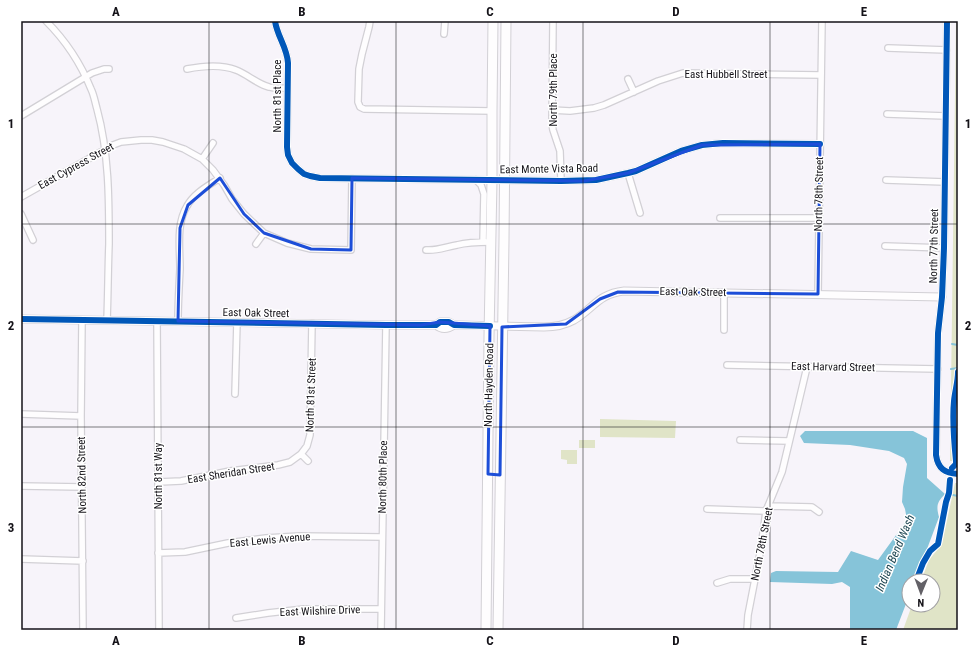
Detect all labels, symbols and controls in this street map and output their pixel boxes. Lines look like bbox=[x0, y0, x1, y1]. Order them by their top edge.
text: A bbox=[112, 4, 120, 19]
text: B bbox=[298, 4, 306, 19]
text: C bbox=[486, 4, 494, 19]
text: D bbox=[672, 4, 680, 19]
text: E bbox=[861, 4, 868, 19]
street label: North 79th Place bbox=[547, 53, 560, 127]
street label: North 81st Place bbox=[271, 60, 284, 132]
street label: East Hubbell Street bbox=[684, 68, 768, 81]
text: 1 bbox=[8, 116, 14, 131]
text: 1 bbox=[965, 116, 971, 131]
street label: East Cypress Street bbox=[36, 140, 116, 192]
street label: North 78th Street bbox=[812, 157, 826, 231]
street label: East Monte Vista Road bbox=[500, 162, 598, 176]
street label: North 77th Street bbox=[927, 209, 941, 283]
street label: East Oak Street bbox=[660, 285, 726, 299]
street label: East Oak Street bbox=[223, 306, 289, 320]
text: 2 bbox=[8, 318, 15, 333]
text: 2 bbox=[965, 318, 972, 333]
street label: North Hayden Road bbox=[482, 343, 496, 427]
street label: North 81st Street bbox=[303, 358, 319, 432]
street label: East Harvard Street bbox=[791, 360, 875, 374]
street label: North 82nd Street bbox=[75, 436, 89, 514]
street label: North 80th Place bbox=[376, 440, 390, 514]
street label: North 81st Way bbox=[152, 442, 165, 509]
street label: East Sheridan Street bbox=[187, 460, 275, 486]
street label: North 78th Street bbox=[748, 506, 776, 582]
water label: Indian Bend Wash bbox=[873, 512, 918, 594]
text: 3 bbox=[8, 520, 14, 535]
text: 3 bbox=[965, 520, 971, 535]
street label: East Lewis Avenue bbox=[229, 530, 311, 550]
north arrow bbox=[901, 573, 941, 613]
text: N bbox=[917, 596, 924, 609]
street label: East Wilshire Drive bbox=[279, 603, 361, 619]
text: A bbox=[112, 633, 120, 648]
text: B bbox=[298, 633, 306, 648]
text: C bbox=[486, 633, 494, 648]
text: D bbox=[672, 633, 680, 648]
text: E bbox=[861, 633, 868, 648]

